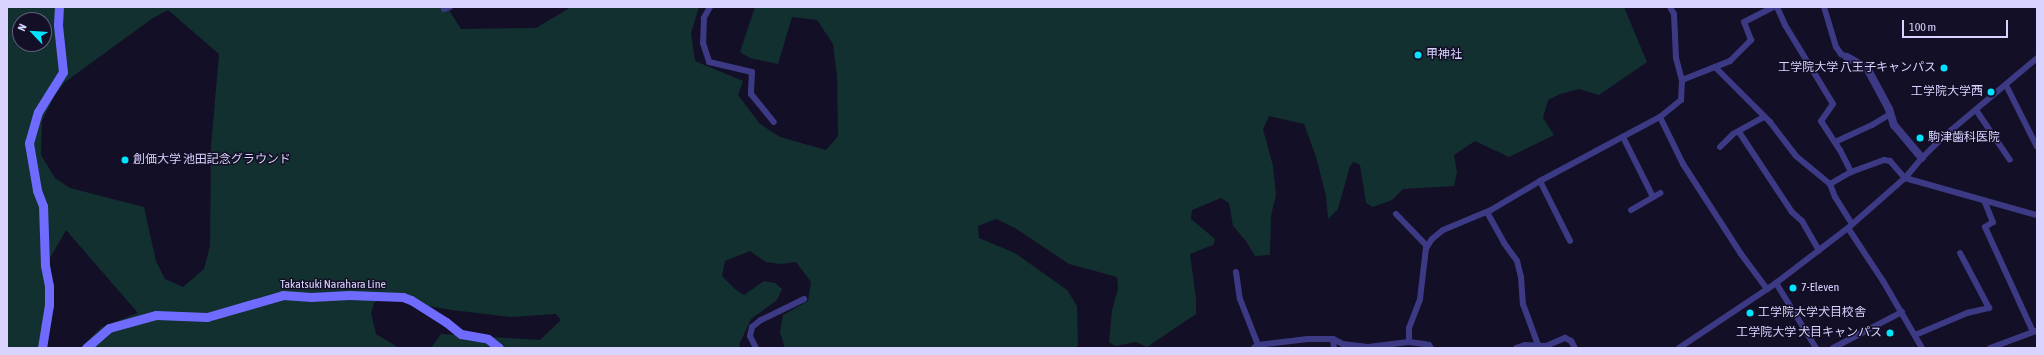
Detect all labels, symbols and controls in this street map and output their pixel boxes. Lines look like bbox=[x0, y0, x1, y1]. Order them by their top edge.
north arrow bbox=[12, 12, 52, 52]
scale bar bbox=[1904, 12, 2010, 38]
text: 100 m bbox=[1909, 20, 1936, 34]
text: N bbox=[15, 22, 29, 33]
place label: 甲神社 bbox=[1426, 48, 1462, 62]
marker: 甲神社 bbox=[1413, 50, 1423, 60]
place label: 工学院大学 八王子キャンパス bbox=[1778, 61, 1936, 75]
marker: 工学院大学 八王子キャンパス bbox=[1939, 63, 1949, 73]
place label: 工学院大学西 bbox=[1911, 85, 1983, 99]
marker: 工学院大学西 bbox=[1986, 87, 1996, 97]
place label: 駒津歯科医院 bbox=[1928, 131, 2000, 145]
marker: 駒津歯科医院 bbox=[1915, 133, 1925, 143]
place label: 創価大学 池田記念グラウンド bbox=[133, 153, 291, 167]
marker: 創価大学 池田記念グラウンド bbox=[120, 155, 130, 165]
street label: Takatsuki Narahara Line bbox=[280, 278, 386, 292]
place label: 7-Eleven bbox=[1801, 281, 1839, 295]
marker: 7-Eleven bbox=[1788, 283, 1798, 293]
place label: 工学院大学犬目校舎 bbox=[1758, 306, 1866, 320]
marker: 工学院大学犬目校舎 bbox=[1745, 308, 1755, 318]
place label: 工学院大学 犬目キャンパス bbox=[1736, 326, 1882, 340]
marker: 工学院大学 犬目キャンパス bbox=[1885, 328, 1895, 338]

